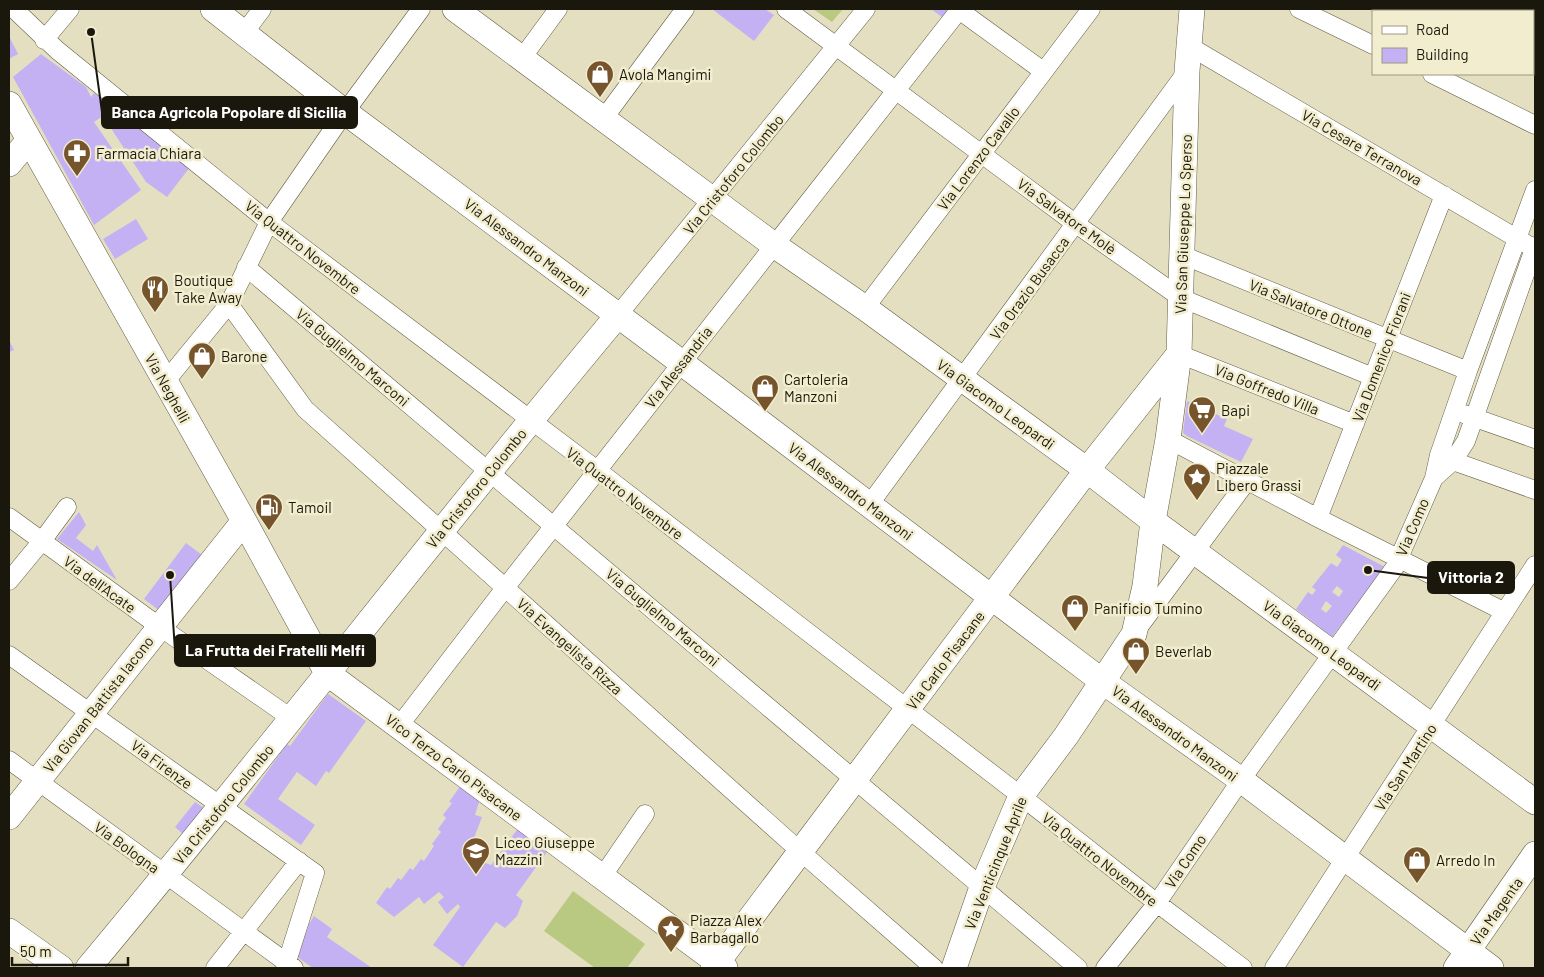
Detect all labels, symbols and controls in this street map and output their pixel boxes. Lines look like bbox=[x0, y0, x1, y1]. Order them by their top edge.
legend bbox=[1372, 10, 1534, 75]
text: Road bbox=[1416, 20, 1449, 38]
text: Building bbox=[1416, 45, 1469, 63]
shop icon: Avola Mangimi bbox=[585, 59, 615, 98]
place label: Avola Mangimi bbox=[619, 65, 711, 83]
callout: Banca Agricola Popolare di Sicilia bbox=[102, 97, 357, 128]
text: Banca Agricola Popolare di Sicilia bbox=[112, 102, 346, 121]
street label: Via Lorenzo Cavallo bbox=[933, 102, 1023, 214]
street label: Via Cesare Terranova bbox=[1299, 105, 1425, 189]
street label: Via Cristoforo Colombo bbox=[679, 110, 787, 238]
street label: Via San Giuseppe Lo Sperso bbox=[1171, 134, 1195, 314]
pharmacy icon: Farmacia Chiara bbox=[62, 138, 92, 177]
place label: Farmacia Chiara bbox=[96, 144, 201, 162]
street label: Via Salvatore Molè bbox=[1014, 174, 1120, 258]
street label: Via Alessandro Manzoni bbox=[461, 194, 593, 300]
street label: Via Quattro Novembre bbox=[242, 196, 364, 298]
street label: Via Orazio Busacca bbox=[986, 233, 1072, 343]
place label: Boutique Take Away bbox=[174, 271, 242, 306]
restaurant icon: Boutique Take Away bbox=[140, 274, 170, 313]
street label: Via Salvatore Ottone bbox=[1247, 275, 1375, 341]
street label: Via Domenico Fiorani bbox=[1348, 290, 1414, 424]
street label: Via Guglielmo Marconi bbox=[293, 304, 413, 410]
street label: Via Alessandria bbox=[641, 323, 715, 411]
shop icon: Barone bbox=[187, 341, 217, 380]
place label: Barone bbox=[221, 347, 268, 365]
street label: Via Neghelli bbox=[142, 350, 194, 426]
street label: Via Giacomo Leopardi bbox=[933, 355, 1059, 453]
street label: Via Goffredo Villa bbox=[1212, 360, 1322, 418]
place label: Cartoleria Manzoni bbox=[784, 370, 848, 405]
shop icon: Cartoleria Manzoni bbox=[750, 373, 780, 412]
supermarket icon: Bapi bbox=[1187, 395, 1217, 434]
place label: Bapi bbox=[1221, 401, 1250, 419]
street label: Via Cristoforo Colombo bbox=[422, 424, 530, 552]
street label: Via Alessandro Manzoni bbox=[785, 438, 917, 544]
street label: Via Quattro Novembre bbox=[563, 443, 687, 543]
place label: Piazzale Libero Grassi bbox=[1216, 459, 1301, 494]
place icon: Piazzale Libero Grassi bbox=[1182, 462, 1212, 501]
fuel station icon: Tamoil bbox=[254, 492, 284, 531]
street label: Via Como bbox=[1392, 495, 1432, 559]
place label: Tamoil bbox=[288, 498, 332, 516]
street label: Via dell'Acate bbox=[60, 552, 140, 616]
callout: Vittoria 2 bbox=[1428, 562, 1514, 593]
street label: Via Guglielmo Marconi bbox=[603, 564, 723, 670]
text: Vittoria 2 bbox=[1438, 567, 1504, 586]
shop icon: Panificio Tumino bbox=[1060, 593, 1090, 632]
street label: Via Evangelista Rizza bbox=[514, 594, 626, 698]
street label: Via Giacomo Leopardi bbox=[1259, 596, 1385, 694]
place label: Panificio Tumino bbox=[1094, 599, 1203, 617]
street label: Via Carlo Pisacane bbox=[902, 607, 988, 713]
street label: Via Giovan Battista Iacono bbox=[39, 632, 157, 776]
callout: La Frutta dei Fratelli Melfi bbox=[175, 635, 375, 666]
shop icon: Beverlab bbox=[1121, 636, 1151, 675]
text: La Frutta dei Fratelli Melfi bbox=[185, 640, 365, 659]
place label: Beverlab bbox=[1155, 642, 1212, 660]
street label: Via Alessandro Manzoni bbox=[1108, 681, 1242, 785]
street label: Vico Terzo Carlo Pisacane bbox=[382, 710, 526, 824]
street label: Via San Martino bbox=[1370, 720, 1440, 814]
street label: Via Firenze bbox=[128, 736, 196, 792]
street label: Via Cristoforo Colombo bbox=[169, 740, 277, 868]
street label: Via Venticinque Aprile bbox=[960, 794, 1030, 932]
street label: Via Quattro Novembre bbox=[1039, 808, 1161, 910]
street label: Via Bologna bbox=[91, 817, 163, 877]
street label: Via Como bbox=[1160, 831, 1210, 891]
place label: Liceo Giuseppe Mazzini bbox=[495, 833, 595, 868]
school or university icon: Liceo Giuseppe Mazzini bbox=[461, 836, 491, 875]
shop icon: Arredo In bbox=[1402, 845, 1432, 884]
place label: Arredo In bbox=[1436, 851, 1495, 869]
street label: Via Magenta bbox=[1466, 874, 1526, 948]
place label: Piazza Alex Barbagallo bbox=[690, 911, 762, 946]
place icon: Piazza Alex Barbagallo bbox=[656, 914, 686, 953]
scale bar bbox=[12, 934, 129, 966]
text: 50 m bbox=[20, 942, 52, 960]

